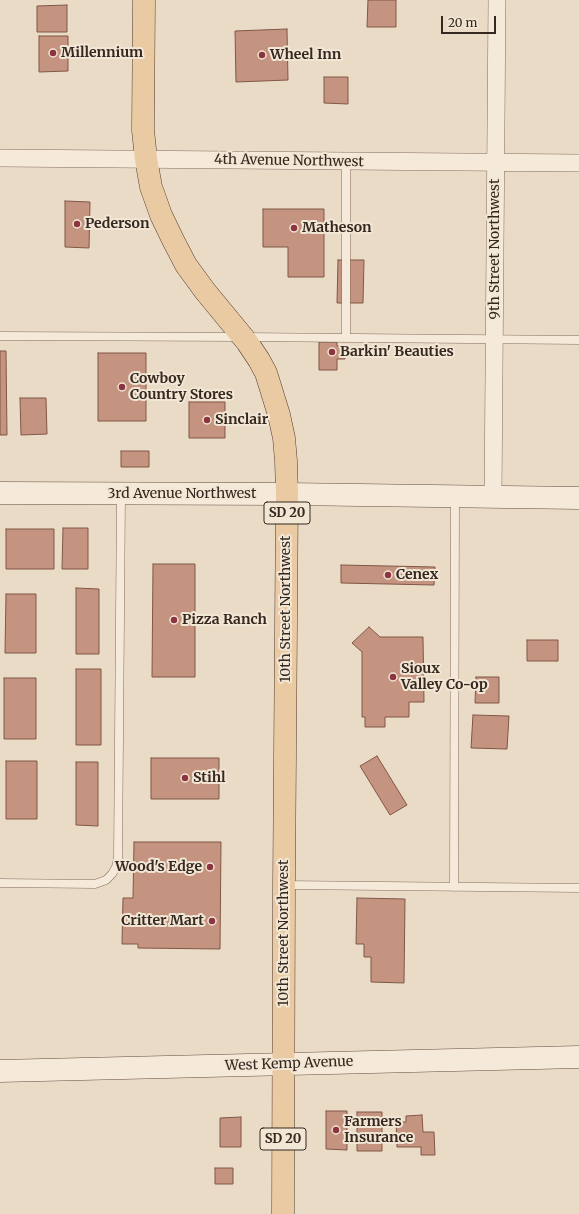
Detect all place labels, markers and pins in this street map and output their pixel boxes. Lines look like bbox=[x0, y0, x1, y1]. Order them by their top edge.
place label: Millennium bbox=[61, 45, 143, 61]
place label: Wheel Inn bbox=[270, 47, 341, 63]
marker: Millennium bbox=[48, 48, 58, 58]
marker: Wheel Inn bbox=[257, 50, 267, 60]
place label: Pederson bbox=[85, 216, 149, 232]
marker: Pederson bbox=[72, 219, 82, 229]
place label: Matheson bbox=[302, 220, 372, 236]
marker: Matheson bbox=[289, 223, 299, 233]
place label: Barkin' Beauties bbox=[340, 344, 454, 360]
marker: Barkin' Beauties bbox=[327, 347, 337, 357]
place label: Cowboy Country Stores bbox=[130, 371, 233, 404]
marker: Cowboy Country Stores bbox=[117, 382, 127, 392]
place label: Sinclair bbox=[215, 412, 268, 428]
marker: Sinclair bbox=[202, 415, 212, 425]
place label: Cenex bbox=[396, 567, 438, 583]
marker: Cenex bbox=[383, 570, 393, 580]
place label: Pizza Ranch bbox=[182, 612, 267, 628]
marker: Pizza Ranch bbox=[169, 615, 179, 625]
place label: Sioux Valley Co-op bbox=[401, 661, 488, 694]
marker: Sioux Valley Co-op bbox=[388, 672, 398, 682]
place label: Stihl bbox=[193, 770, 226, 786]
marker: Stihl bbox=[180, 773, 190, 783]
place label: Wood's Edge bbox=[115, 859, 202, 875]
marker: Wood's Edge bbox=[205, 862, 215, 872]
place label: Critter Mart bbox=[121, 913, 204, 929]
marker: Critter Mart bbox=[207, 916, 217, 926]
place label: Farmers Insurance bbox=[344, 1114, 413, 1146]
marker: Farmers Insurance bbox=[331, 1125, 341, 1135]

